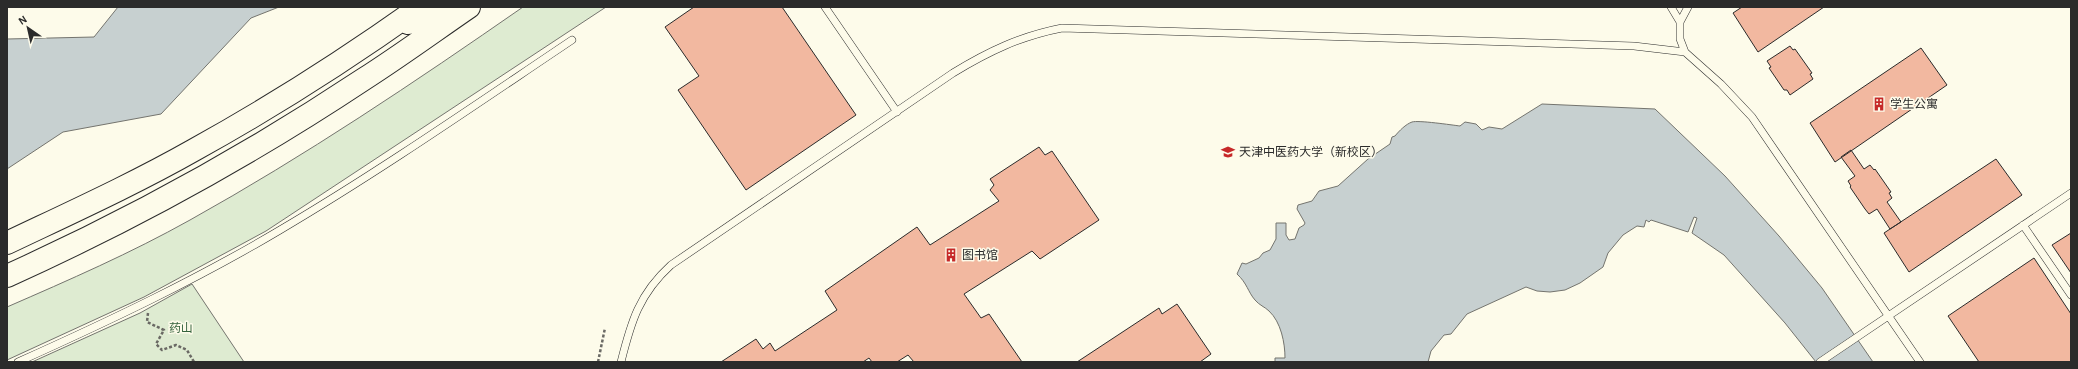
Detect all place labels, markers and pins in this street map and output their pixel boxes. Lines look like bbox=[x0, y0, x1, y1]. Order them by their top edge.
building icon: 学生公寓 bbox=[1871, 96, 1887, 112]
place label: 学生公寓 bbox=[1890, 97, 1938, 110]
school or university icon: 天津中医药大学（新校区） bbox=[1220, 144, 1236, 160]
place label: 天津中医药大学（新校区） bbox=[1239, 145, 1383, 158]
building icon: 图书馆 bbox=[943, 247, 959, 263]
place label: 图书馆 bbox=[962, 248, 998, 261]

